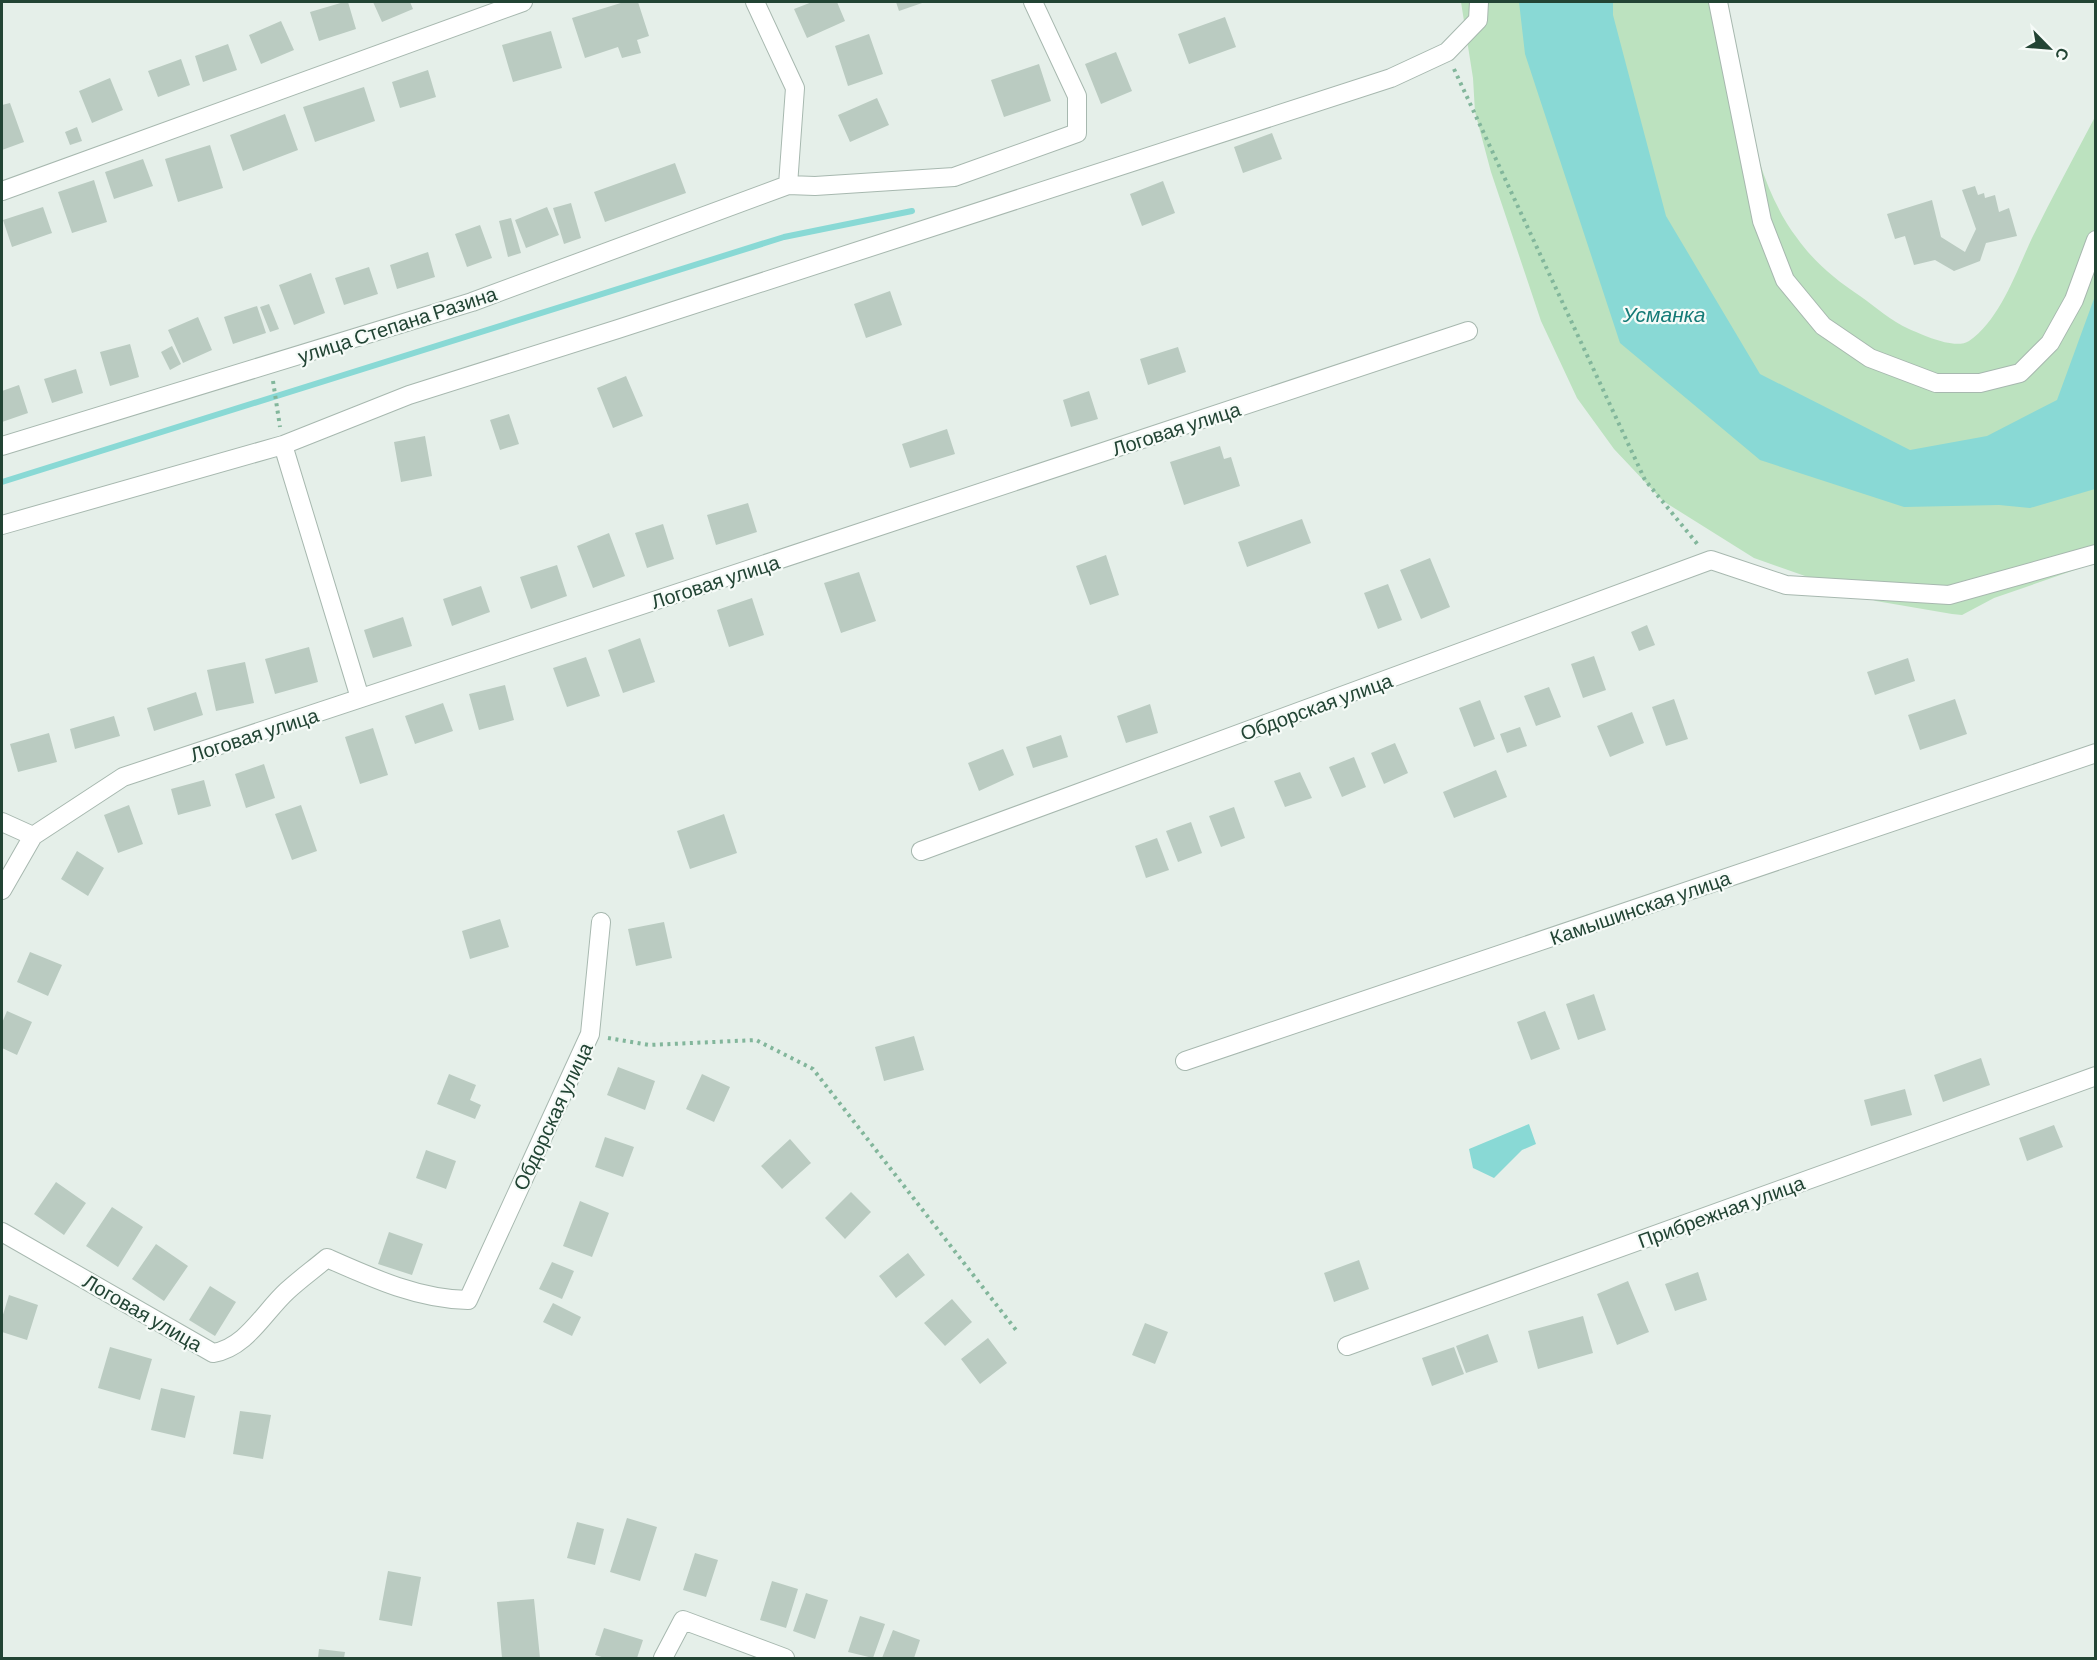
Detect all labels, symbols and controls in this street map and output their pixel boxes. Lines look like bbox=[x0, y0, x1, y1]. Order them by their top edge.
north arrow bbox=[2019, 18, 2079, 78]
text: С bbox=[2052, 45, 2074, 64]
street label: улица Степана Разина bbox=[295, 280, 500, 368]
water label: Усманка bbox=[1622, 301, 1705, 326]
street label: Логовая улица bbox=[1109, 396, 1244, 460]
street label: Логовая улица bbox=[648, 549, 783, 613]
street label: Обдорская улица bbox=[1237, 667, 1396, 745]
street label: Логовая улица bbox=[187, 702, 322, 766]
street label: Камышинская улица bbox=[1547, 865, 1734, 949]
street label: Обдорская улица bbox=[507, 1038, 597, 1194]
street label: Прибрежная улица bbox=[1634, 1169, 1808, 1252]
street label: Логовая улица bbox=[79, 1268, 208, 1356]

